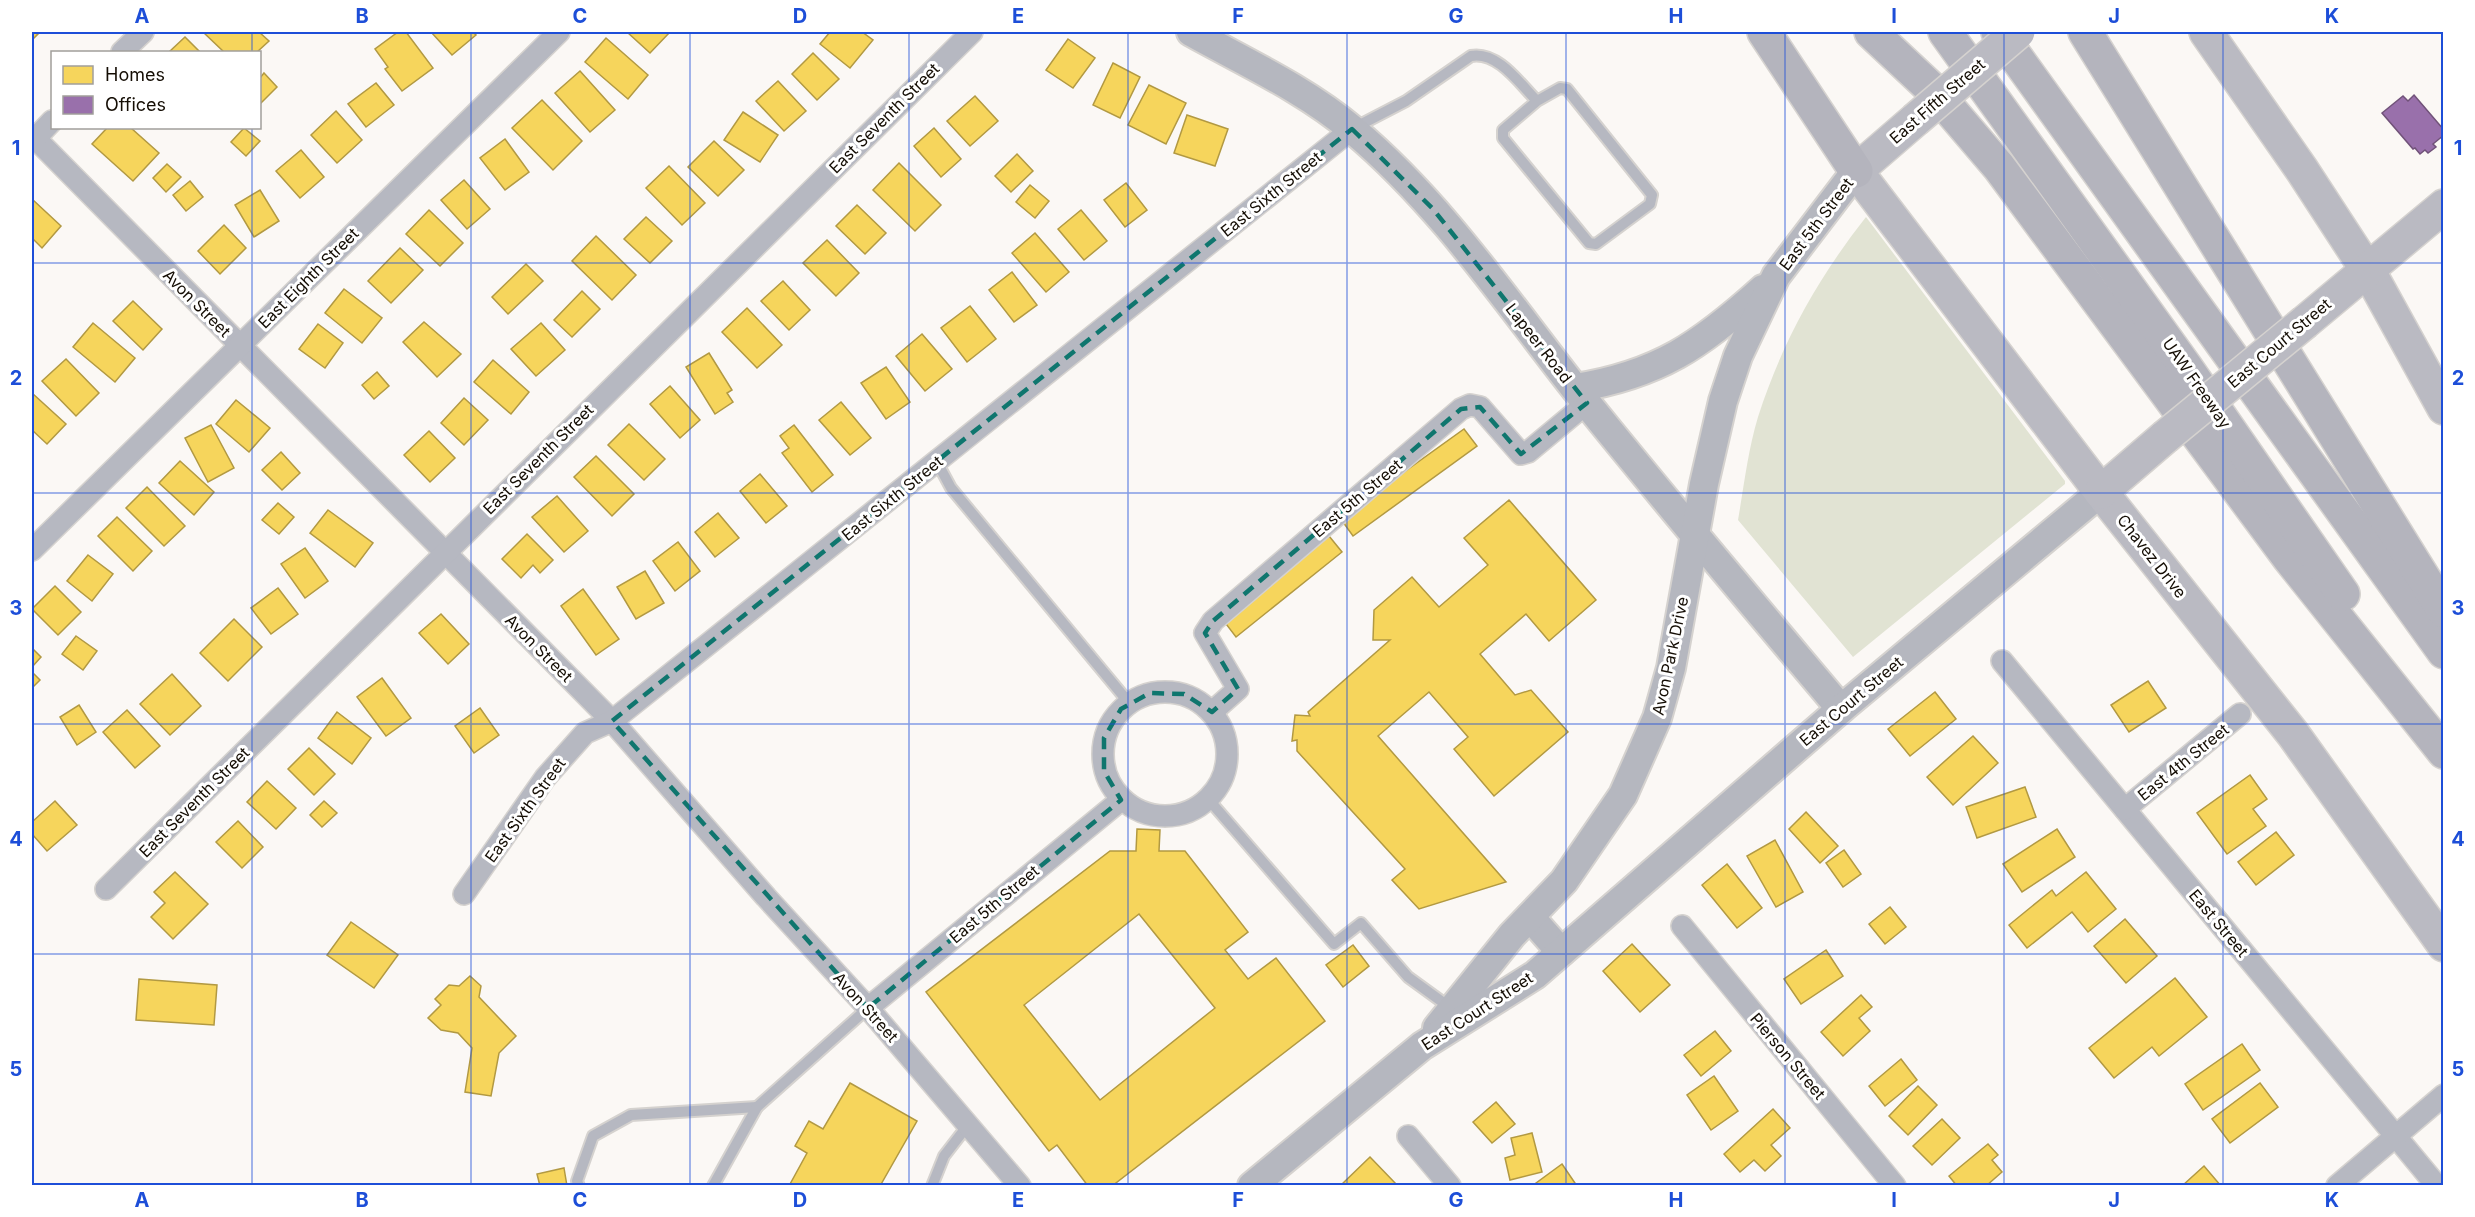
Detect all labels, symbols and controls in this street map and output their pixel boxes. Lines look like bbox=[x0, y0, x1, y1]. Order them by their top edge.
text: A bbox=[135, 4, 150, 28]
text: B bbox=[355, 4, 369, 28]
text: C bbox=[573, 4, 587, 28]
text: D bbox=[793, 4, 807, 28]
text: E bbox=[1012, 4, 1024, 28]
text: F bbox=[1232, 4, 1244, 28]
text: G bbox=[1448, 4, 1464, 28]
text: H bbox=[1669, 4, 1683, 28]
text: I bbox=[1891, 4, 1897, 28]
text: J bbox=[2108, 4, 2120, 28]
text: K bbox=[2325, 4, 2339, 28]
legend bbox=[51, 51, 261, 129]
street label: East Fifth Street bbox=[1885, 54, 1989, 148]
street label: East Seventh Street bbox=[825, 59, 943, 177]
text: Homes bbox=[105, 64, 165, 85]
text: Offices bbox=[105, 94, 166, 115]
text: 1 bbox=[12, 136, 20, 160]
text: 1 bbox=[2454, 136, 2462, 160]
street label: East Sixth Street bbox=[1216, 147, 1326, 241]
street label: East 5th Street bbox=[1775, 174, 1857, 274]
street label: East Eighth Street bbox=[254, 224, 362, 332]
street label: Avon Street bbox=[159, 265, 235, 341]
street label: East Court Street bbox=[2223, 294, 2335, 392]
street label: Lapeer Road bbox=[1502, 299, 1576, 387]
street label: UAW Freeway bbox=[2158, 334, 2236, 432]
text: 2 bbox=[10, 366, 22, 390]
text: 2 bbox=[2452, 366, 2464, 390]
street label: East Seventh Street bbox=[479, 400, 597, 518]
street label: East Sixth Street bbox=[837, 451, 947, 545]
street label: East 5th Street bbox=[1308, 455, 1406, 541]
street label: Chavez Drive bbox=[2113, 510, 2191, 602]
street label: Avon Park Drive bbox=[1648, 595, 1692, 717]
text: 3 bbox=[10, 596, 22, 620]
text: 3 bbox=[2452, 596, 2464, 620]
street label: Avon Street bbox=[501, 610, 577, 686]
street label: East Court Street bbox=[1795, 652, 1907, 750]
street label: East 4th Street bbox=[2133, 719, 2233, 805]
street label: East Seventh Street bbox=[135, 743, 253, 861]
street label: East Sixth Street bbox=[480, 754, 570, 866]
text: 4 bbox=[9, 827, 23, 851]
text: 4 bbox=[2451, 827, 2465, 851]
street label: East 5th Street bbox=[945, 861, 1043, 947]
street label: East Street bbox=[2185, 885, 2253, 961]
street label: Avon Street bbox=[829, 968, 903, 1046]
street label: East Court Street bbox=[1418, 968, 1536, 1054]
street label: Pierson Street bbox=[1746, 1009, 1830, 1103]
text: 5 bbox=[10, 1057, 22, 1081]
text: 5 bbox=[2452, 1057, 2464, 1081]
text: A bbox=[135, 1188, 150, 1212]
text: B bbox=[355, 1188, 369, 1212]
text: C bbox=[573, 1188, 587, 1212]
text: D bbox=[793, 1188, 807, 1212]
text: E bbox=[1012, 1188, 1024, 1212]
text: F bbox=[1232, 1188, 1244, 1212]
text: G bbox=[1448, 1188, 1464, 1212]
text: H bbox=[1669, 1188, 1683, 1212]
text: I bbox=[1891, 1188, 1897, 1212]
text: J bbox=[2108, 1188, 2120, 1212]
text: K bbox=[2325, 1188, 2339, 1212]

